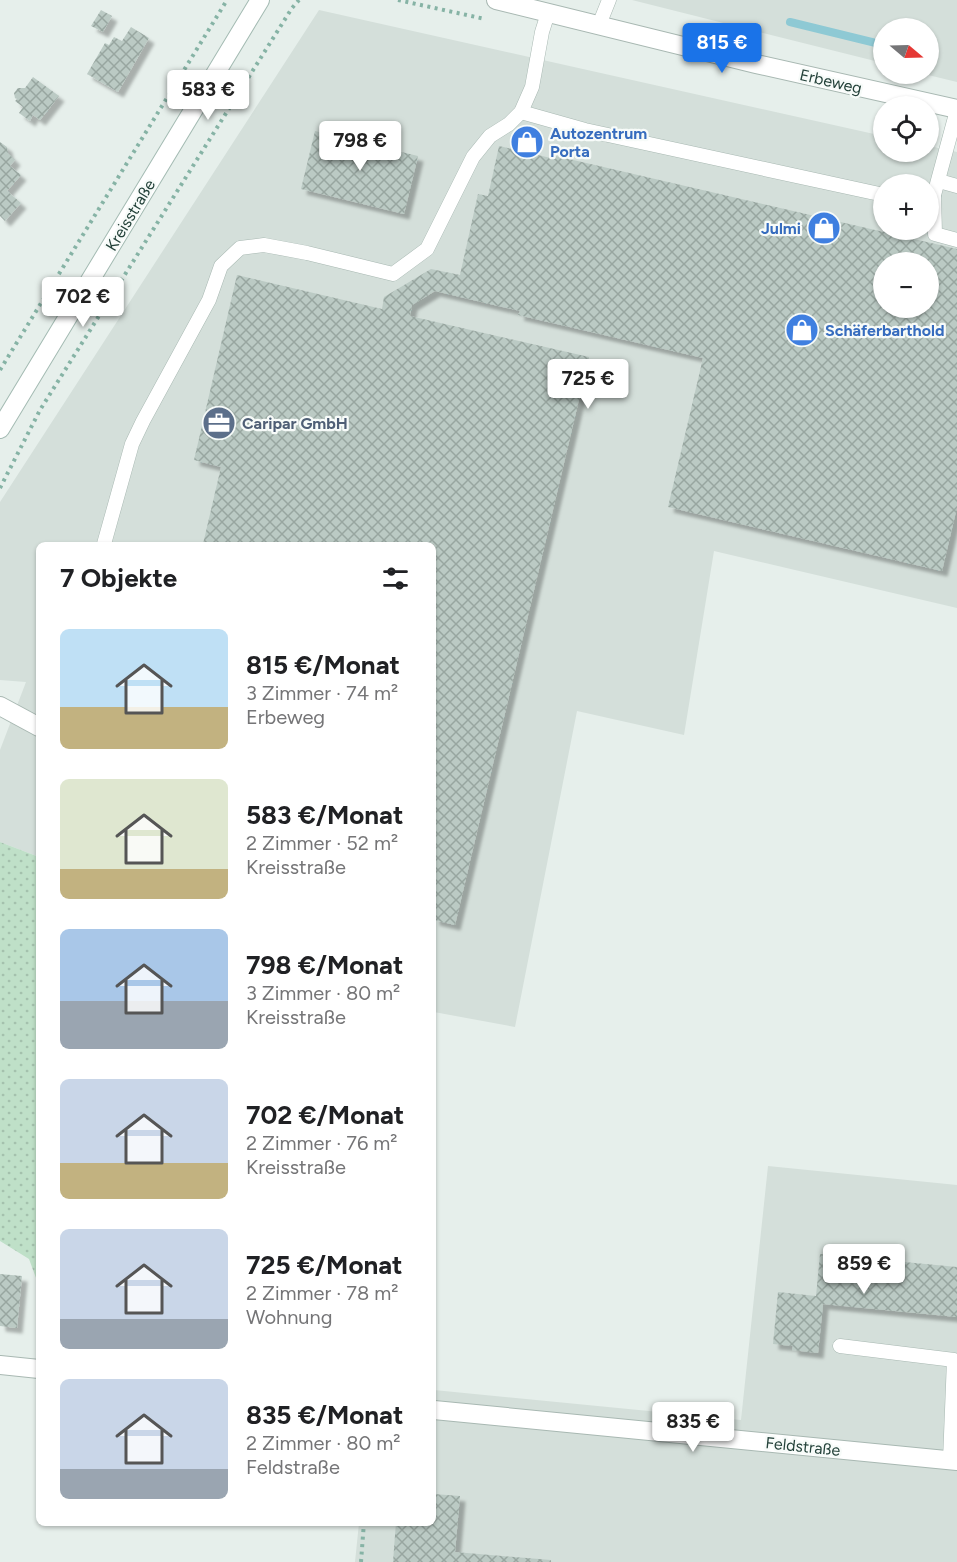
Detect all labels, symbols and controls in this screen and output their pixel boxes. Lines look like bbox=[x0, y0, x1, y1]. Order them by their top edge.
north arrow bbox=[873, 18, 939, 84]
map controls bbox=[873, 18, 939, 318]
pin: 815 € bbox=[680, 23, 764, 74]
text: 815 € bbox=[697, 30, 747, 54]
street label: Erbeweg bbox=[798, 65, 864, 98]
pin: 583 € bbox=[166, 70, 250, 121]
text: 583 € bbox=[181, 77, 235, 101]
button: locate bbox=[873, 96, 939, 162]
pin: 798 € bbox=[318, 121, 402, 172]
shop icon: Autozentrum Porta bbox=[509, 124, 545, 160]
place label: Autozentrum Porta bbox=[550, 124, 647, 161]
text: 798 € bbox=[333, 128, 387, 152]
button: + bbox=[873, 174, 939, 240]
street label: Kreisstraße bbox=[102, 176, 159, 254]
shop icon: Julmi bbox=[806, 210, 842, 246]
place label: Julmi bbox=[761, 219, 801, 238]
button: − bbox=[873, 252, 939, 318]
pin: 702 € bbox=[41, 277, 125, 328]
text: 702 € bbox=[56, 284, 110, 308]
shop icon: Schäferbarthold bbox=[784, 312, 820, 348]
place label: Schäferbarthold bbox=[825, 321, 944, 340]
pin: 725 € bbox=[546, 359, 630, 410]
text: 725 € bbox=[562, 366, 614, 390]
office icon: Caripar GmbH bbox=[201, 405, 237, 441]
place label: Caripar GmbH bbox=[242, 414, 348, 433]
text: 7 Objekte bbox=[60, 562, 177, 594]
icon: filters bbox=[379, 562, 412, 595]
text: 815 €/Monat bbox=[246, 649, 400, 681]
icon: home bbox=[108, 653, 180, 725]
text: 3 Zimmer · 74 m² bbox=[246, 681, 398, 705]
text: Erbeweg bbox=[246, 705, 325, 729]
text: 583 €/Monat bbox=[246, 799, 403, 831]
icon: home bbox=[108, 803, 180, 875]
text: 2 Zimmer · 52 m² bbox=[246, 831, 398, 855]
text: Kreisstraße bbox=[246, 855, 346, 879]
text: 798 €/Monat bbox=[246, 949, 403, 981]
icon: home bbox=[108, 953, 180, 1025]
text: 3 Zimmer · 80 m² bbox=[246, 981, 400, 1005]
text: Kreisstraße bbox=[246, 1005, 346, 1029]
text: 702 €/Monat bbox=[246, 1099, 404, 1131]
icon: home bbox=[108, 1103, 180, 1175]
text: 2 Zimmer · 76 m² bbox=[246, 1131, 398, 1155]
text: Kreisstraße bbox=[246, 1155, 346, 1179]
pin: 859 € bbox=[822, 1244, 906, 1295]
text: 725 €/Monat bbox=[246, 1249, 403, 1281]
text: 859 € bbox=[837, 1251, 891, 1275]
icon: home bbox=[108, 1253, 180, 1325]
text: 2 Zimmer · 78 m² bbox=[246, 1281, 398, 1305]
text: Wohnung bbox=[246, 1305, 332, 1329]
text: 835 €/Monat bbox=[246, 1399, 403, 1431]
pin: 835 € bbox=[651, 1402, 735, 1453]
icon: home bbox=[108, 1403, 180, 1475]
text: 835 € bbox=[666, 1409, 720, 1433]
text: 2 Zimmer · 80 m² bbox=[246, 1431, 401, 1455]
street label: Feldstraße bbox=[765, 1433, 842, 1460]
text: Feldstraße bbox=[246, 1455, 340, 1479]

